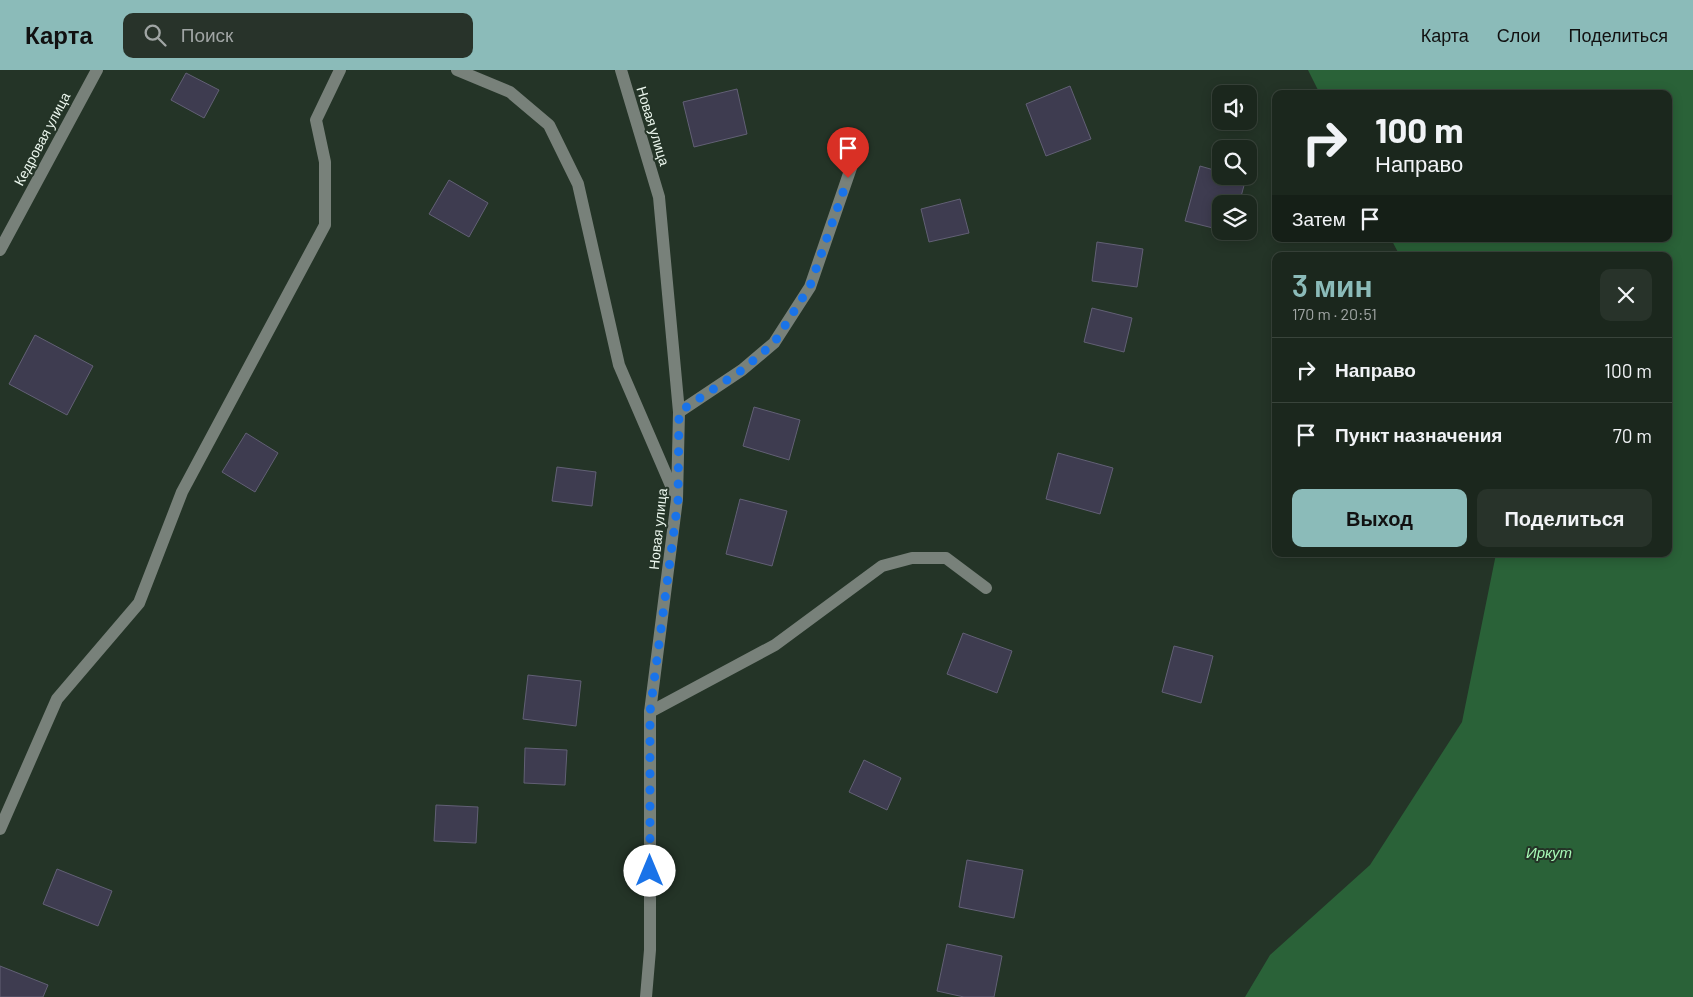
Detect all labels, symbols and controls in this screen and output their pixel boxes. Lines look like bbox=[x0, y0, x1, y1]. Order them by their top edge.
search box bbox=[123, 13, 473, 58]
text: Карта bbox=[25, 20, 93, 49]
icon: search bbox=[141, 21, 169, 49]
text: Поиск bbox=[181, 23, 233, 46]
text: Карта bbox=[1421, 24, 1469, 46]
text: Слои bbox=[1497, 24, 1541, 46]
text: Поделиться bbox=[1569, 24, 1668, 46]
street label: Новая улица bbox=[633, 84, 674, 168]
map controls bbox=[1212, 85, 1257, 240]
button: sound bbox=[1212, 85, 1257, 130]
street label: Кедровая улица bbox=[10, 89, 73, 188]
text: 100 m bbox=[1375, 108, 1464, 150]
icon: right bbox=[1292, 110, 1357, 175]
pin bbox=[827, 127, 869, 178]
icon: arrive bbox=[834, 134, 862, 162]
button: search bbox=[1212, 140, 1257, 185]
text: Направо bbox=[1375, 150, 1463, 176]
button: layers bbox=[1212, 195, 1257, 240]
icon: arrive bbox=[1356, 205, 1384, 233]
text: Затем bbox=[1292, 207, 1346, 230]
text: 3 мин bbox=[1292, 267, 1373, 303]
button: close bbox=[1600, 269, 1652, 321]
text: 170 m · 20:51 bbox=[1292, 304, 1377, 323]
icon: right bbox=[1292, 356, 1320, 384]
text: Направо bbox=[1335, 358, 1416, 381]
text: 100 m bbox=[1604, 359, 1652, 382]
icon: arrive bbox=[1292, 421, 1320, 449]
text: Пункт назначения bbox=[1335, 423, 1502, 446]
text: 70 m bbox=[1613, 424, 1652, 447]
street label: Новая улица bbox=[645, 487, 670, 571]
button: Выход bbox=[1292, 489, 1467, 547]
button: Поделиться bbox=[1477, 489, 1652, 547]
water label: Иркут bbox=[1526, 843, 1572, 861]
position arrow bbox=[623, 844, 675, 896]

